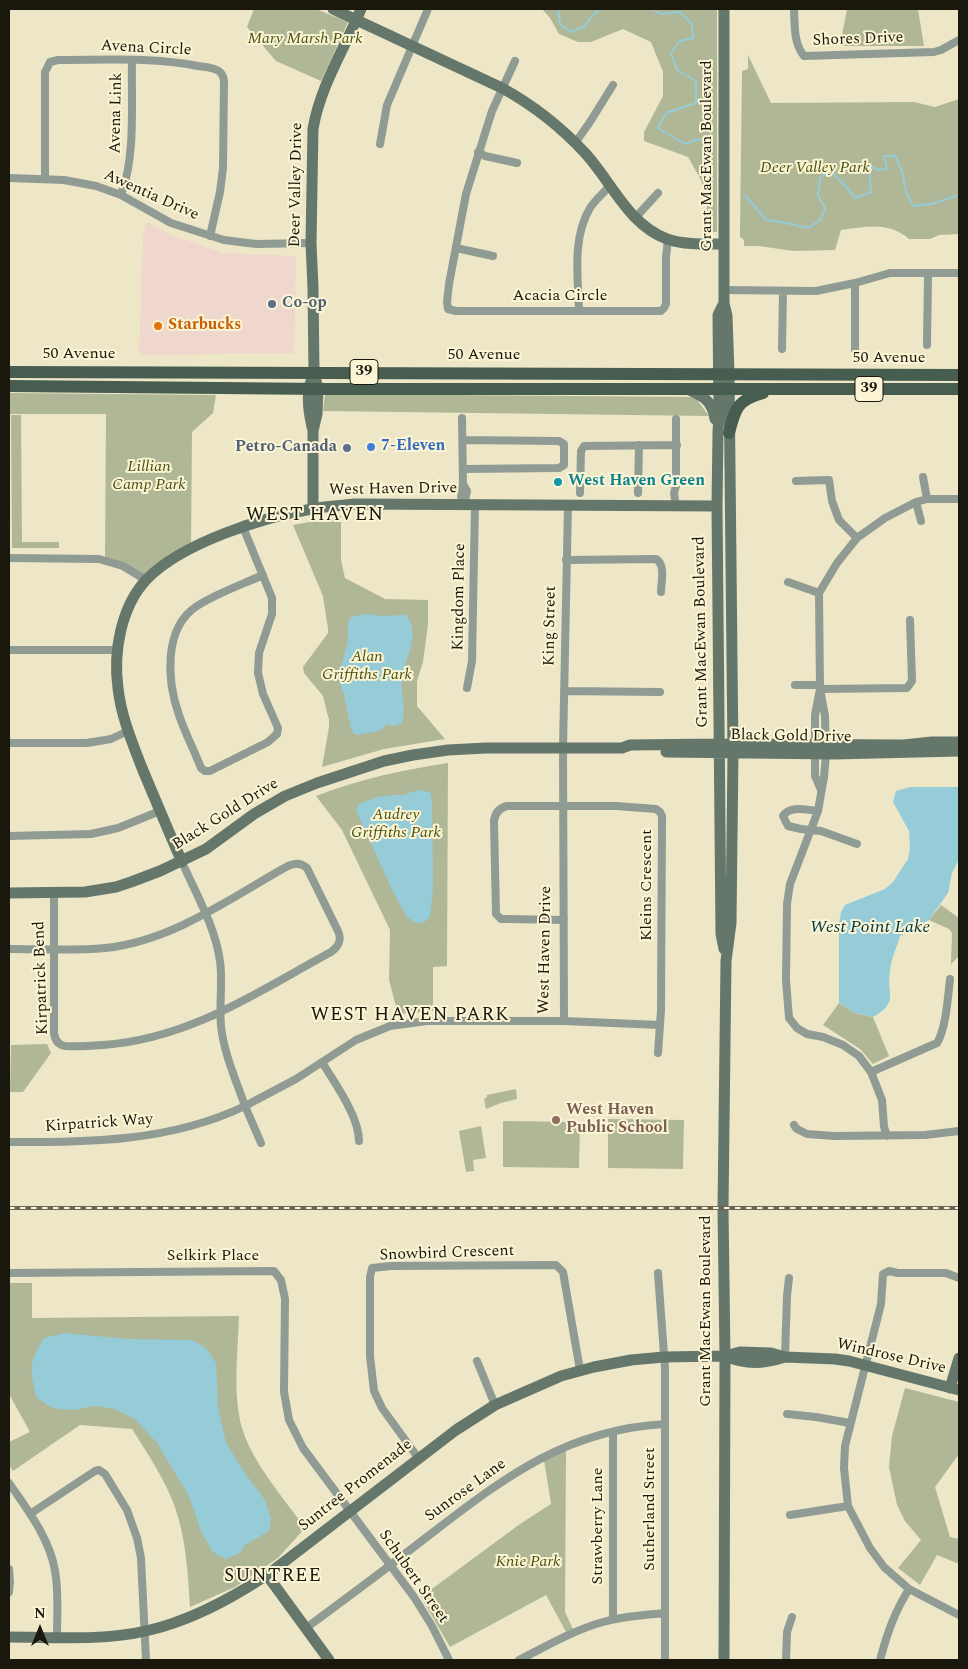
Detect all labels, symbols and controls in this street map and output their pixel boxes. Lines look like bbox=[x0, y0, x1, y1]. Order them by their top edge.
street label: Shores Drive bbox=[812, 29, 904, 51]
park label: Mary Marsh Park bbox=[247, 30, 363, 50]
street label: Avena Circle bbox=[100, 37, 192, 61]
street label: Grant MacEwan Boulevard bbox=[698, 60, 718, 252]
street label: Avena Link bbox=[107, 72, 127, 154]
street label: Deer Valley Drive bbox=[286, 122, 308, 248]
park label: Deer Valley Park bbox=[760, 159, 870, 179]
street label: Awentia Drive bbox=[100, 166, 202, 226]
street label: Acacia Circle bbox=[513, 287, 607, 307]
place label: Co-op bbox=[282, 294, 327, 314]
marker: Co-op bbox=[266, 298, 278, 310]
place label: Starbucks bbox=[168, 316, 241, 336]
marker: Starbucks bbox=[152, 320, 164, 332]
street label: 50 Avenue bbox=[43, 345, 115, 365]
street label: 50 Avenue bbox=[448, 346, 520, 366]
street label: 50 Avenue bbox=[853, 349, 925, 369]
road number: 39 bbox=[350, 360, 378, 384]
road number: 39 bbox=[855, 376, 883, 402]
place label: 7-Eleven bbox=[381, 437, 445, 457]
place label: Petro-Canada bbox=[235, 438, 337, 458]
marker: 7-Eleven bbox=[365, 441, 377, 453]
marker: Petro-Canada bbox=[341, 442, 353, 454]
park label: Lillian Camp Park bbox=[112, 458, 186, 496]
place label: West Haven Green bbox=[568, 472, 705, 492]
marker: West Haven Green bbox=[552, 476, 564, 488]
street label: West Haven Drive bbox=[329, 479, 457, 501]
district label: WEST HAVEN bbox=[245, 505, 385, 527]
street label: Grant MacEwan Boulevard bbox=[691, 536, 713, 728]
street label: Kingdom Place bbox=[449, 543, 471, 651]
street label: King Street bbox=[541, 586, 561, 666]
park label: Alan Griffiths Park bbox=[322, 648, 412, 686]
street label: Black Gold Drive bbox=[730, 726, 852, 748]
street label: Black Gold Drive bbox=[170, 775, 282, 855]
park label: Audrey Griffiths Park bbox=[351, 806, 441, 844]
street label: Kleins Crescent bbox=[638, 829, 658, 941]
street label: West Haven Drive bbox=[535, 886, 557, 1014]
water label: West Point Lake bbox=[810, 917, 930, 939]
street label: Kirpatrick Bend bbox=[30, 921, 54, 1035]
district label: WEST HAVEN PARK bbox=[309, 1005, 511, 1027]
place label: West Haven Public School bbox=[566, 1101, 668, 1139]
street label: Kirpatrick Way bbox=[44, 1111, 154, 1137]
marker: West Haven Public School bbox=[550, 1114, 562, 1126]
street label: Grant MacEwan Boulevard bbox=[697, 1215, 717, 1407]
street label: Snowbird Crescent bbox=[379, 1242, 515, 1266]
street label: Selkirk Place bbox=[167, 1247, 259, 1267]
street label: Windrose Drive bbox=[834, 1335, 948, 1379]
street label: Suntree Promenade bbox=[295, 1436, 417, 1536]
street label: Sutherland Street bbox=[641, 1447, 661, 1571]
street label: Sunrose Lane bbox=[422, 1455, 510, 1527]
street label: Strawberry Lane bbox=[589, 1467, 609, 1585]
street label: Schubert Street bbox=[374, 1527, 452, 1627]
park label: Knie Park bbox=[496, 1553, 560, 1573]
district label: SUNTREE bbox=[223, 1566, 323, 1588]
text: N bbox=[34, 1603, 46, 1624]
north arrow bbox=[15, 1604, 65, 1654]

